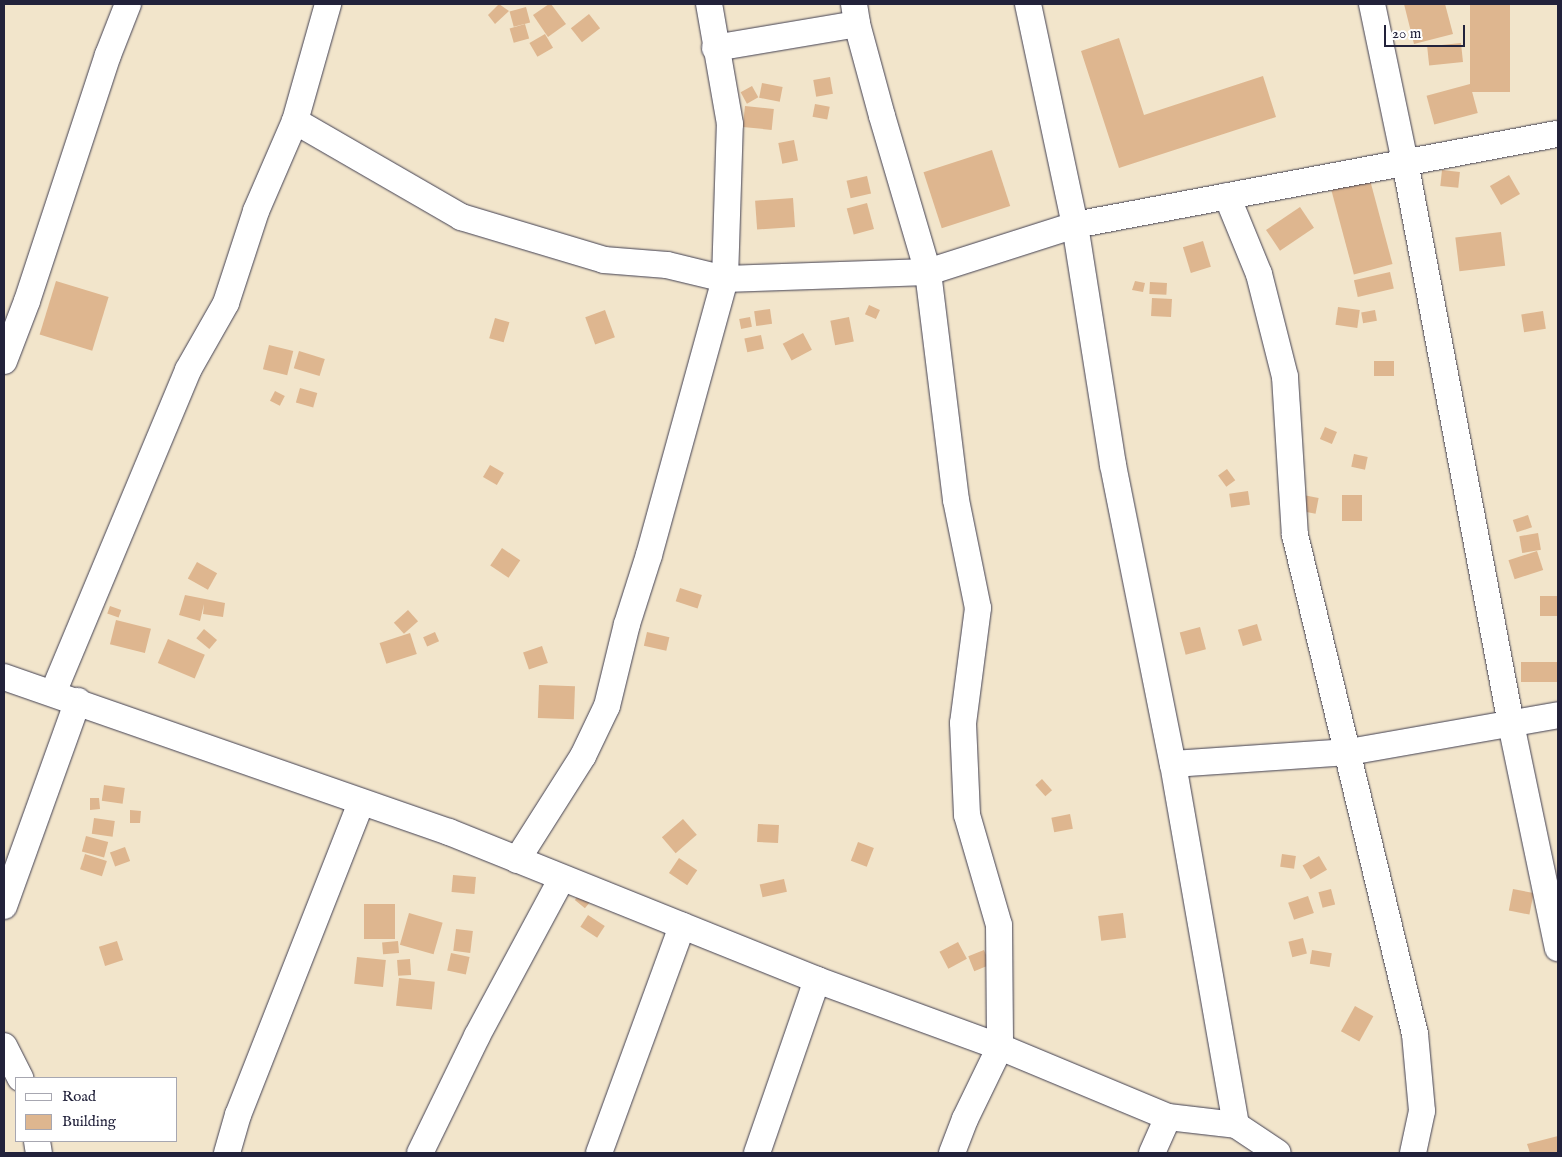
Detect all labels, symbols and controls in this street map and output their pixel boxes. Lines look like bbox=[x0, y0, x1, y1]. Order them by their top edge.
scale bar bbox=[1387, 15, 1468, 47]
text: 20 m bbox=[1392, 24, 1421, 43]
legend bbox=[15, 1077, 178, 1142]
text: Road bbox=[62, 1087, 96, 1106]
text: Building bbox=[62, 1112, 116, 1131]

